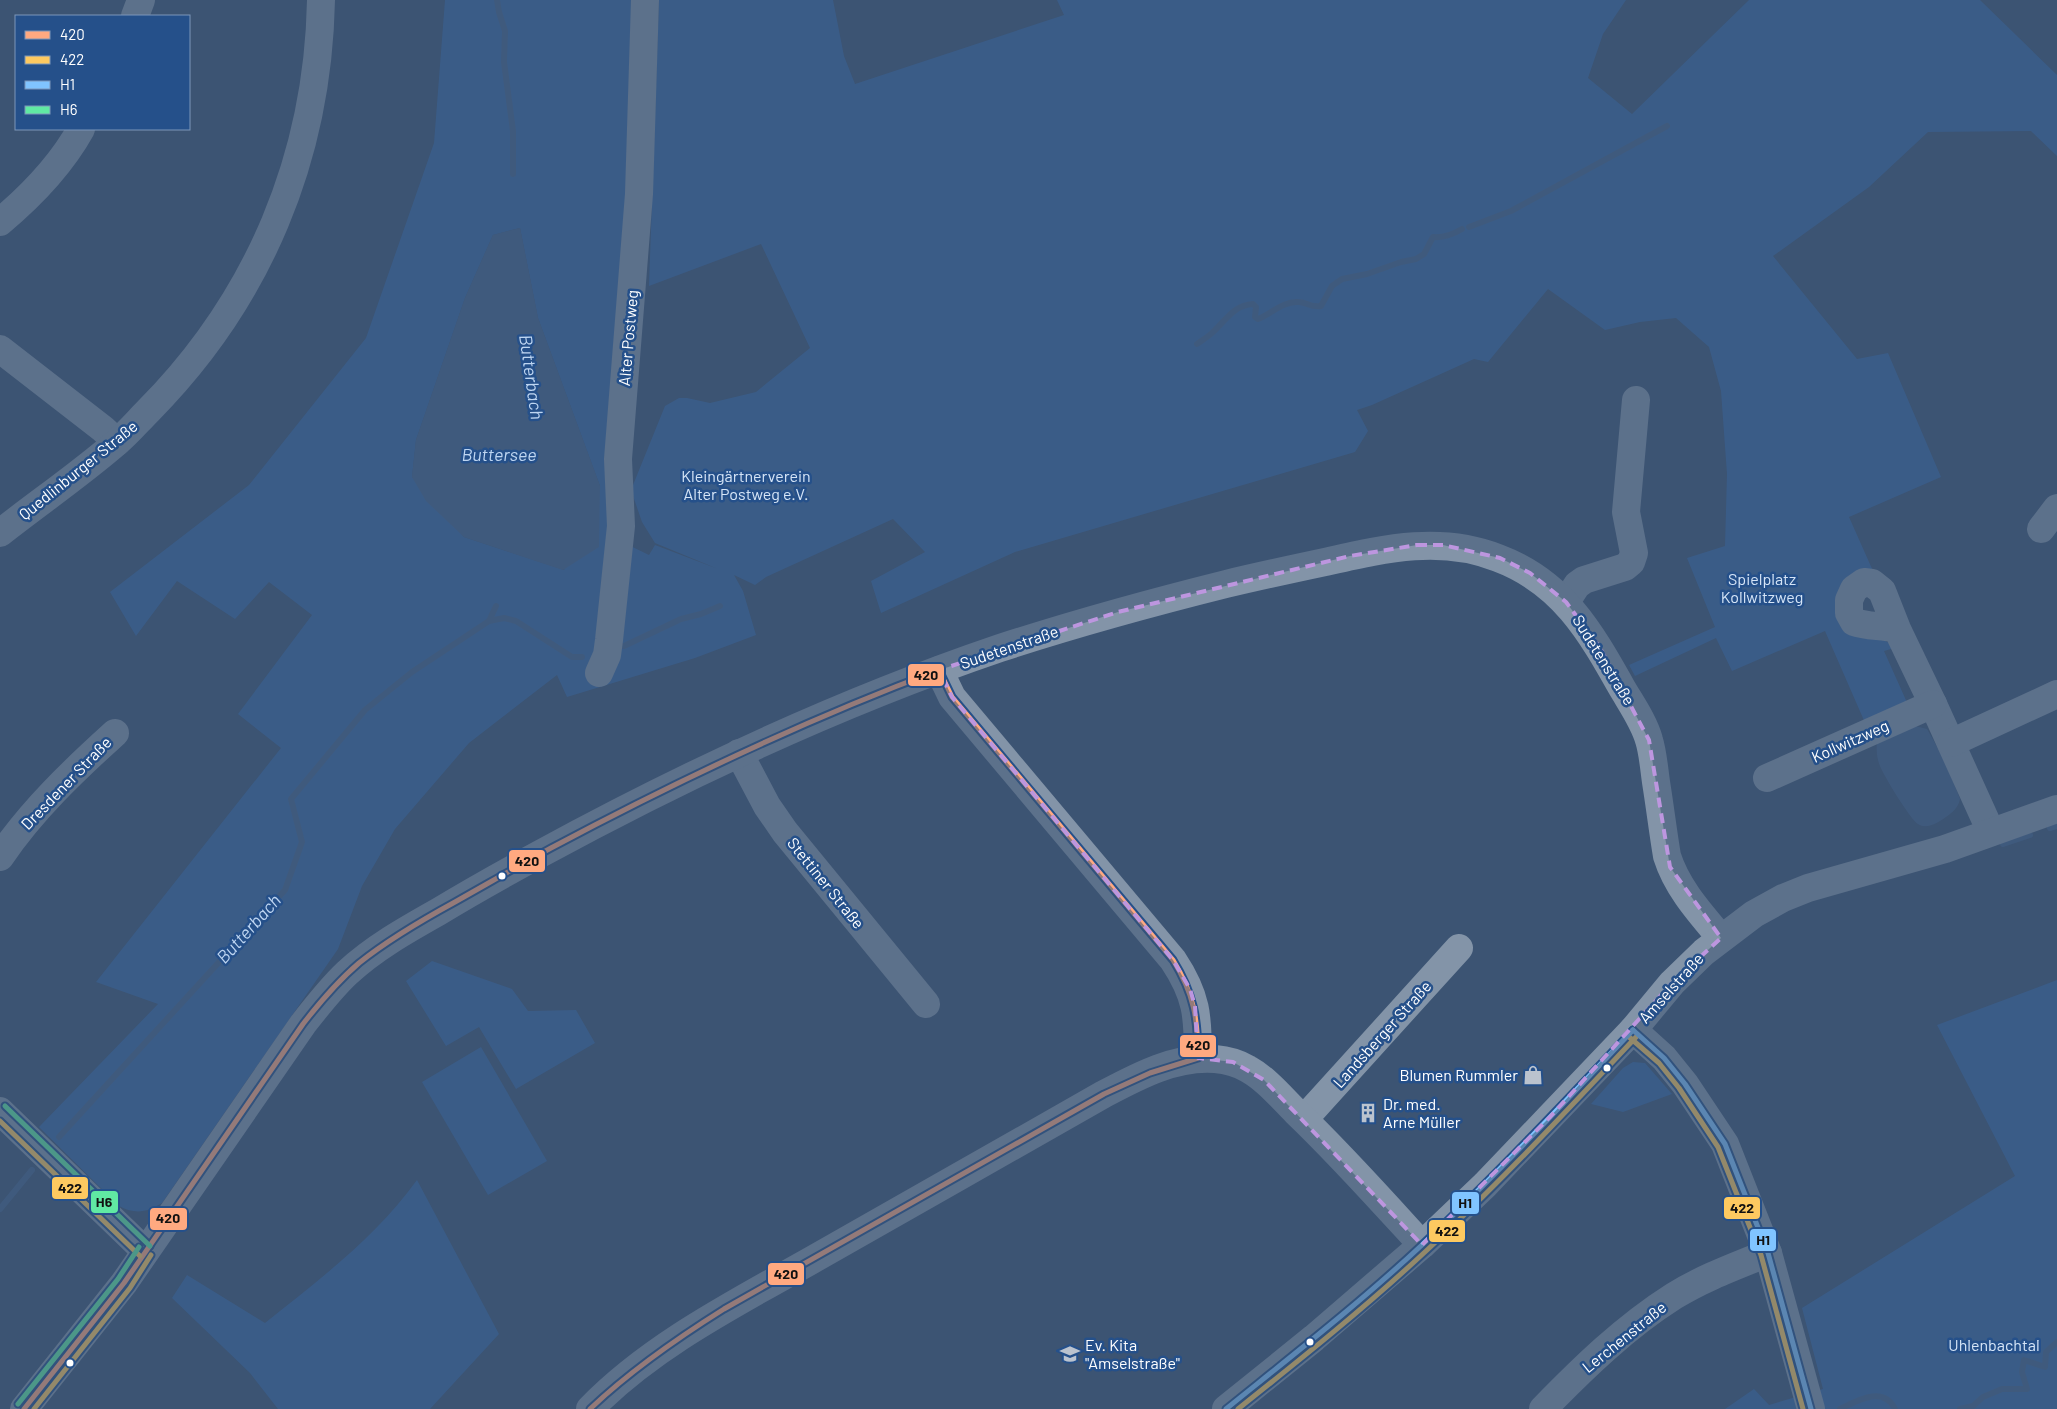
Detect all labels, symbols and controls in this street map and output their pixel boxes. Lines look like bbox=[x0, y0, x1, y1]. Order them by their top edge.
legend bbox=[15, 15, 190, 130]
text: 420 bbox=[60, 25, 85, 43]
text: 422 bbox=[60, 50, 84, 68]
text: H1 bbox=[60, 75, 75, 93]
text: H6 bbox=[60, 100, 78, 118]
street label: Alter Postweg bbox=[614, 289, 641, 387]
water label: Butterbach bbox=[515, 333, 549, 421]
street label: Quedlinburger Straße bbox=[15, 416, 141, 523]
water label: Buttersee bbox=[461, 443, 537, 465]
park label: Kleingärtnerverein Alter Postweg e.V. bbox=[681, 466, 811, 503]
park label: Spielplatz Kollwitzweg bbox=[1721, 569, 1803, 606]
street label: Sudetenstraße bbox=[1569, 611, 1640, 708]
street label: Sudetenstraße bbox=[957, 621, 1060, 672]
line badge: 420 bbox=[907, 663, 945, 687]
text: 420 bbox=[914, 666, 938, 683]
street label: Kollwitzweg bbox=[1808, 715, 1891, 766]
street label: Dresdener Straße bbox=[17, 732, 115, 833]
street label: Stettiner Straße bbox=[784, 833, 869, 932]
line badge: 420 bbox=[508, 849, 546, 873]
text: 420 bbox=[515, 852, 539, 869]
unlabelled marker bbox=[497, 871, 507, 881]
water label: Butterbach bbox=[211, 889, 285, 968]
street label: Amselstraße bbox=[1634, 949, 1707, 1027]
street label: Landsberger Straße bbox=[1329, 976, 1435, 1091]
line badge: 420 bbox=[1179, 1034, 1217, 1058]
text: 420 bbox=[1186, 1036, 1210, 1053]
unlabelled marker bbox=[1602, 1063, 1612, 1073]
shop icon: Blumen Rummler bbox=[1522, 1064, 1544, 1086]
place label: Blumen Rummler bbox=[1399, 1065, 1518, 1084]
place label: Dr. med. Arne Müller bbox=[1383, 1094, 1461, 1131]
building icon: Dr. med. Arne Müller bbox=[1357, 1102, 1379, 1124]
line badge: 422 bbox=[51, 1176, 89, 1200]
text: 422 bbox=[58, 1179, 82, 1196]
line badge: H6 bbox=[90, 1190, 119, 1214]
line badge: H1 bbox=[1451, 1191, 1480, 1215]
text: H6 bbox=[96, 1193, 113, 1210]
text: H1 bbox=[1458, 1194, 1472, 1211]
line badge: 422 bbox=[1723, 1196, 1761, 1220]
text: 422 bbox=[1730, 1199, 1754, 1216]
line badge: 420 bbox=[149, 1207, 188, 1231]
text: 420 bbox=[156, 1209, 180, 1226]
line badge: 422 bbox=[1428, 1219, 1466, 1243]
text: 422 bbox=[1435, 1222, 1459, 1239]
line badge: H1 bbox=[1749, 1228, 1777, 1252]
text: H1 bbox=[1756, 1231, 1770, 1248]
line badge: 420 bbox=[767, 1262, 805, 1286]
text: 420 bbox=[774, 1265, 798, 1282]
street label: Lerchenstraße bbox=[1578, 1297, 1669, 1376]
place label: Ev. Kita "Amselstraße" bbox=[1085, 1335, 1180, 1372]
park label: Uhlenbachtal bbox=[1948, 1335, 2040, 1354]
unlabelled marker bbox=[1305, 1337, 1315, 1347]
school or university icon: Ev. Kita "Amselstraße" bbox=[1059, 1343, 1081, 1365]
unlabelled marker bbox=[65, 1358, 75, 1368]

